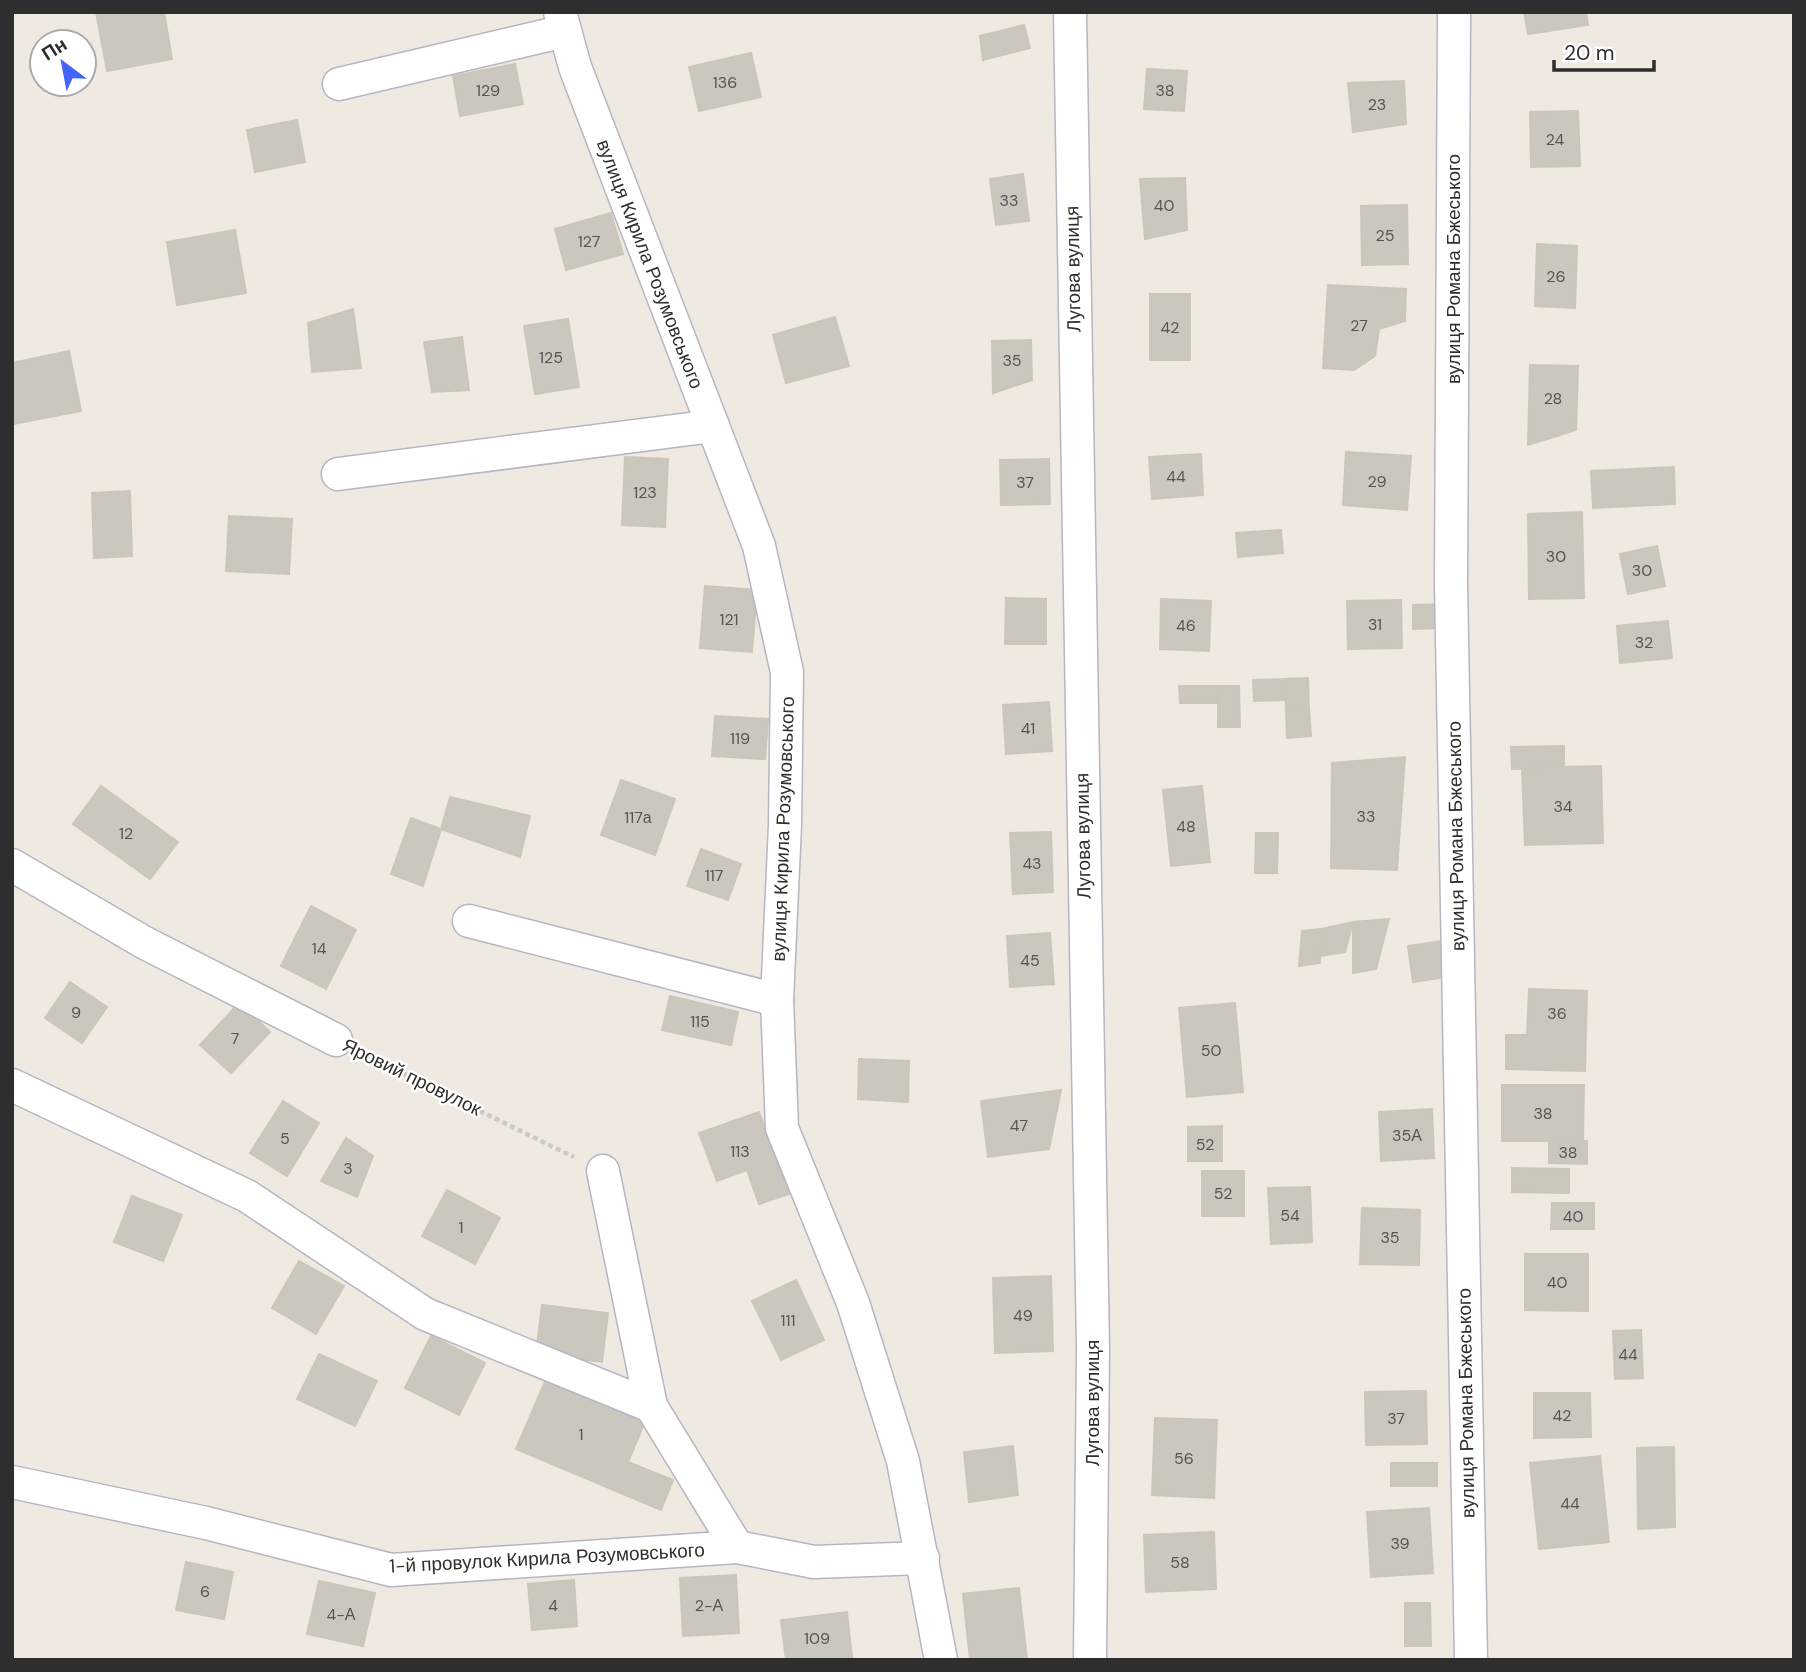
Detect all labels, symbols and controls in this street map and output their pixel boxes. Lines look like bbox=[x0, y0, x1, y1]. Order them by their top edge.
north arrow bbox=[28, 28, 98, 98]
scale bar bbox=[1554, 28, 1654, 72]
text: Пн bbox=[37, 32, 72, 66]
text: 20 m bbox=[1564, 39, 1615, 67]
house number: 136 bbox=[713, 72, 737, 93]
house number: 129 bbox=[476, 80, 500, 101]
house number: 38 bbox=[1155, 80, 1175, 101]
house number: 23 bbox=[1368, 94, 1386, 115]
house number: 24 bbox=[1546, 129, 1565, 150]
street label: вулиця Кирила Розумовського bbox=[591, 136, 709, 392]
street label: вулиця Романа Бжеського bbox=[1441, 154, 1466, 384]
house number: 33 bbox=[1000, 190, 1018, 211]
house number: 40 bbox=[1154, 195, 1174, 216]
street label: Лугова вулиця bbox=[1059, 206, 1087, 332]
house number: 25 bbox=[1376, 225, 1394, 246]
house number: 127 bbox=[578, 231, 600, 252]
house number: 26 bbox=[1546, 266, 1566, 287]
house number: 27 bbox=[1350, 315, 1368, 336]
house number: 42 bbox=[1161, 317, 1179, 338]
house number: 125 bbox=[539, 347, 563, 368]
house number: 35 bbox=[1002, 350, 1022, 371]
house number: 28 bbox=[1544, 388, 1562, 409]
house number: 44 bbox=[1166, 466, 1186, 487]
house number: 29 bbox=[1367, 471, 1387, 492]
house number: 37 bbox=[1016, 472, 1034, 493]
house number: 123 bbox=[633, 482, 657, 503]
house number: 30 bbox=[1546, 546, 1566, 567]
house number: 30 bbox=[1632, 560, 1652, 581]
house number: 121 bbox=[719, 609, 739, 630]
house number: 31 bbox=[1368, 614, 1382, 635]
house number: 46 bbox=[1176, 615, 1196, 636]
house number: 32 bbox=[1635, 632, 1653, 653]
street label: вулиця Кирила Розумовського bbox=[766, 696, 800, 962]
house number: 41 bbox=[1021, 718, 1035, 739]
street label: вулиця Романа Бжеського bbox=[1441, 721, 1471, 951]
house number: 119 bbox=[730, 728, 750, 749]
street label: Лугова вулиця bbox=[1069, 773, 1097, 899]
house number: 34 bbox=[1553, 796, 1573, 817]
house number: 33 bbox=[1357, 806, 1375, 827]
house number: 117а bbox=[624, 807, 652, 828]
house number: 48 bbox=[1176, 816, 1196, 837]
house number: 12 bbox=[119, 823, 133, 844]
house number: 43 bbox=[1022, 853, 1042, 874]
house number: 117 bbox=[705, 865, 723, 886]
house number: 14 bbox=[312, 938, 327, 959]
house number: 45 bbox=[1020, 950, 1040, 971]
house number: 9 bbox=[71, 1002, 81, 1023]
house number: 36 bbox=[1547, 1003, 1567, 1024]
house number: 115 bbox=[690, 1011, 710, 1032]
house number: 7 bbox=[231, 1028, 239, 1049]
street label: Яровий провулок bbox=[338, 1033, 486, 1122]
house number: 50 bbox=[1201, 1040, 1221, 1061]
house number: 38 bbox=[1533, 1103, 1553, 1124]
house number: 47 bbox=[1010, 1115, 1028, 1136]
house number: 35А bbox=[1392, 1125, 1422, 1146]
house number: 5 bbox=[280, 1128, 290, 1149]
house number: 52 bbox=[1196, 1134, 1214, 1155]
house number: 113 bbox=[730, 1141, 750, 1162]
house number: 38 bbox=[1558, 1142, 1578, 1163]
house number: 3 bbox=[343, 1158, 353, 1179]
house number: 52 bbox=[1214, 1183, 1232, 1204]
house number: 54 bbox=[1280, 1205, 1300, 1226]
house number: 40 bbox=[1563, 1206, 1583, 1227]
house number: 1 bbox=[459, 1217, 464, 1238]
house number: 35 bbox=[1380, 1227, 1400, 1248]
house number: 40 bbox=[1547, 1272, 1567, 1293]
street label: вулиця Романа Бжеського bbox=[1451, 1288, 1481, 1518]
house number: 49 bbox=[1013, 1305, 1033, 1326]
house number: 111 bbox=[781, 1310, 795, 1331]
street label: Лугова вулиця bbox=[1080, 1340, 1105, 1466]
house number: 44 bbox=[1618, 1344, 1638, 1365]
house number: 42 bbox=[1553, 1405, 1571, 1426]
house number: 37 bbox=[1387, 1408, 1405, 1429]
house number: 1 bbox=[579, 1424, 584, 1445]
house number: 56 bbox=[1174, 1448, 1194, 1469]
house number: 44 bbox=[1560, 1493, 1580, 1514]
house number: 39 bbox=[1390, 1533, 1410, 1554]
street label: 1-й провулок Кирила Розумовського bbox=[389, 1537, 705, 1579]
house number: 58 bbox=[1170, 1552, 1190, 1573]
house number: 6 bbox=[200, 1581, 210, 1602]
house number: 4 bbox=[548, 1595, 558, 1616]
house number: 2-А bbox=[695, 1595, 724, 1616]
house number: 4-А bbox=[326, 1604, 356, 1625]
house number: 109 bbox=[804, 1628, 830, 1649]

